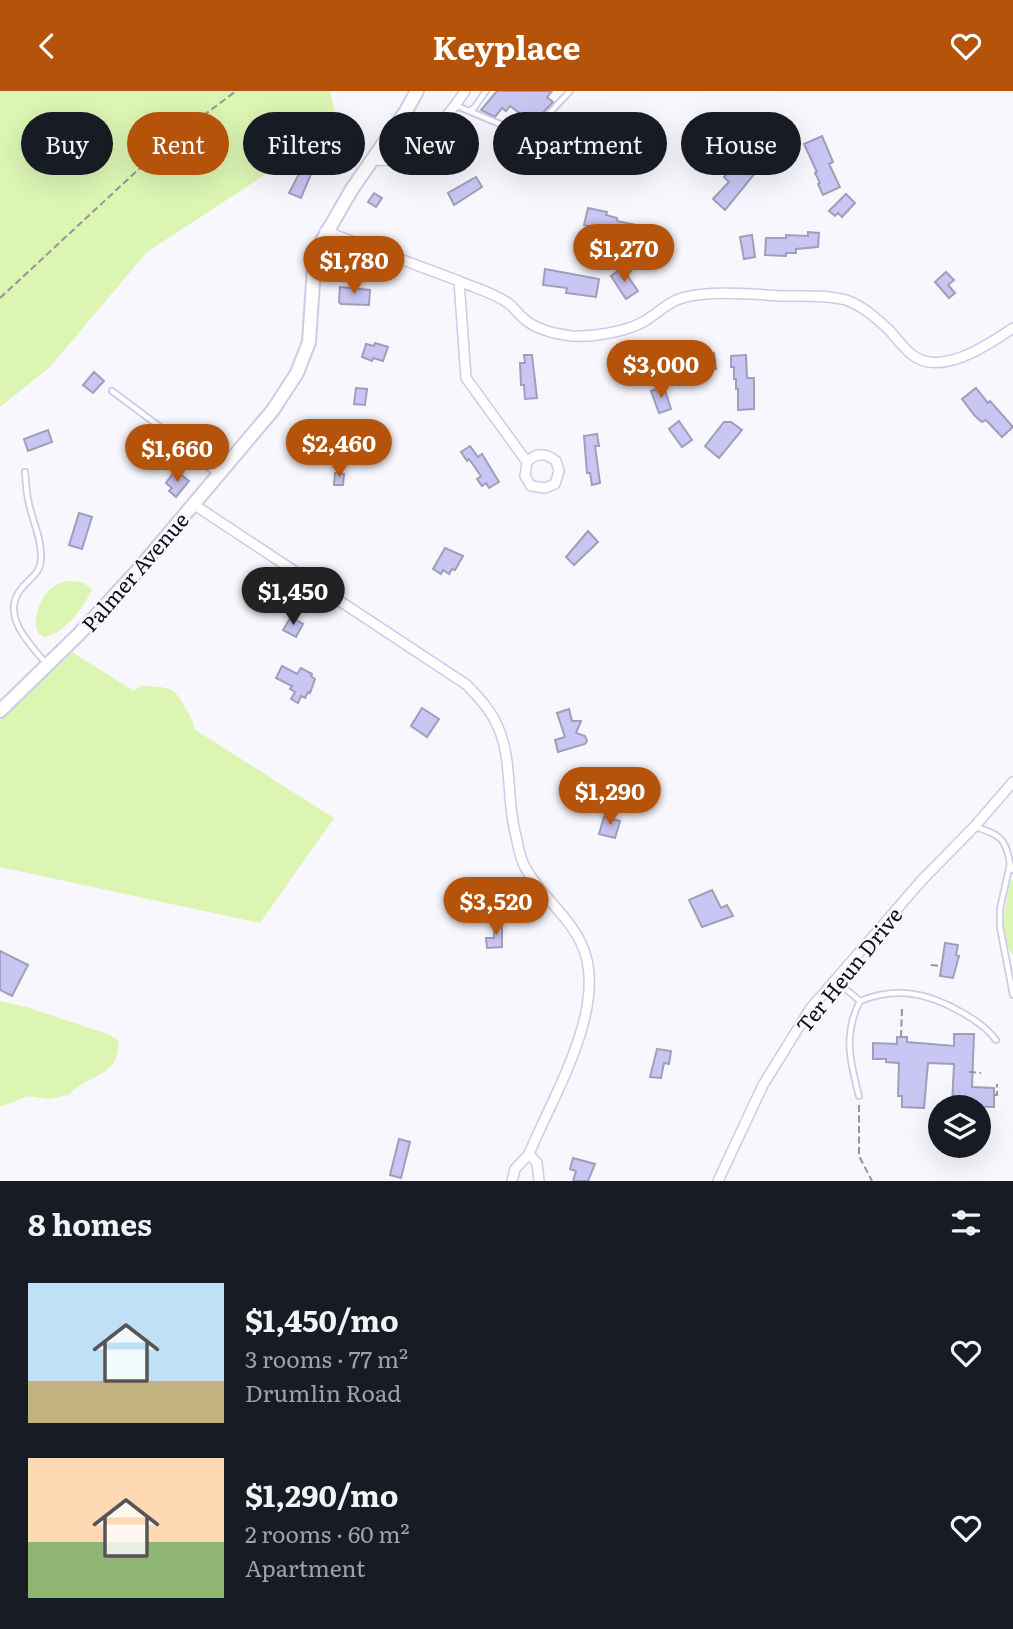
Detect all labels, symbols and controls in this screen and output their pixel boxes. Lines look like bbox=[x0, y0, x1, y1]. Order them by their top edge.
text: Keyplace bbox=[432, 22, 581, 70]
icon: back bbox=[28, 27, 66, 65]
icon: heart bbox=[947, 27, 985, 65]
chip: Buy bbox=[21, 112, 113, 175]
chip: Rent bbox=[127, 112, 229, 175]
chip: Filters bbox=[243, 112, 365, 175]
chip: New bbox=[379, 112, 479, 175]
chip: Apartment bbox=[493, 112, 667, 175]
chip: House bbox=[681, 112, 801, 175]
pin: $1,270 bbox=[567, 225, 681, 284]
text: $1,270 bbox=[589, 230, 659, 264]
pin: $1,780 bbox=[297, 237, 411, 296]
text: $1,780 bbox=[319, 242, 389, 276]
pin: $3,000 bbox=[604, 341, 718, 400]
text: $3,000 bbox=[623, 346, 699, 380]
pin: $2,460 bbox=[282, 419, 396, 479]
pin: $1,660 bbox=[120, 425, 234, 484]
text: $2,460 bbox=[302, 425, 376, 459]
text: $1,660 bbox=[141, 430, 213, 464]
street label: Palmer Avenue bbox=[73, 504, 195, 638]
pin: $1,450 bbox=[236, 567, 350, 627]
text: $1,450 bbox=[258, 573, 328, 607]
pin: $1,290 bbox=[553, 767, 667, 827]
text: $1,290 bbox=[575, 773, 645, 807]
pin: $3,520 bbox=[439, 877, 553, 937]
text: $3,520 bbox=[460, 883, 532, 917]
street label: Ter Heun Drive bbox=[788, 899, 908, 1038]
map controls bbox=[928, 1095, 991, 1158]
button: layers bbox=[928, 1095, 991, 1158]
text: 8 homes bbox=[28, 1201, 152, 1245]
icon: filters bbox=[947, 1204, 985, 1242]
text: $1,450/mo bbox=[245, 1297, 399, 1341]
icon: home bbox=[84, 1311, 168, 1395]
icon: heart bbox=[947, 1334, 985, 1372]
text: 3 rooms · 77 m² bbox=[245, 1341, 408, 1375]
text: Drumlin Road bbox=[245, 1375, 401, 1409]
text: $1,290/mo bbox=[245, 1472, 399, 1516]
icon: home bbox=[84, 1486, 168, 1570]
icon: heart bbox=[947, 1509, 985, 1547]
text: 2 rooms · 60 m² bbox=[245, 1516, 410, 1550]
text: Apartment bbox=[245, 1550, 365, 1584]

